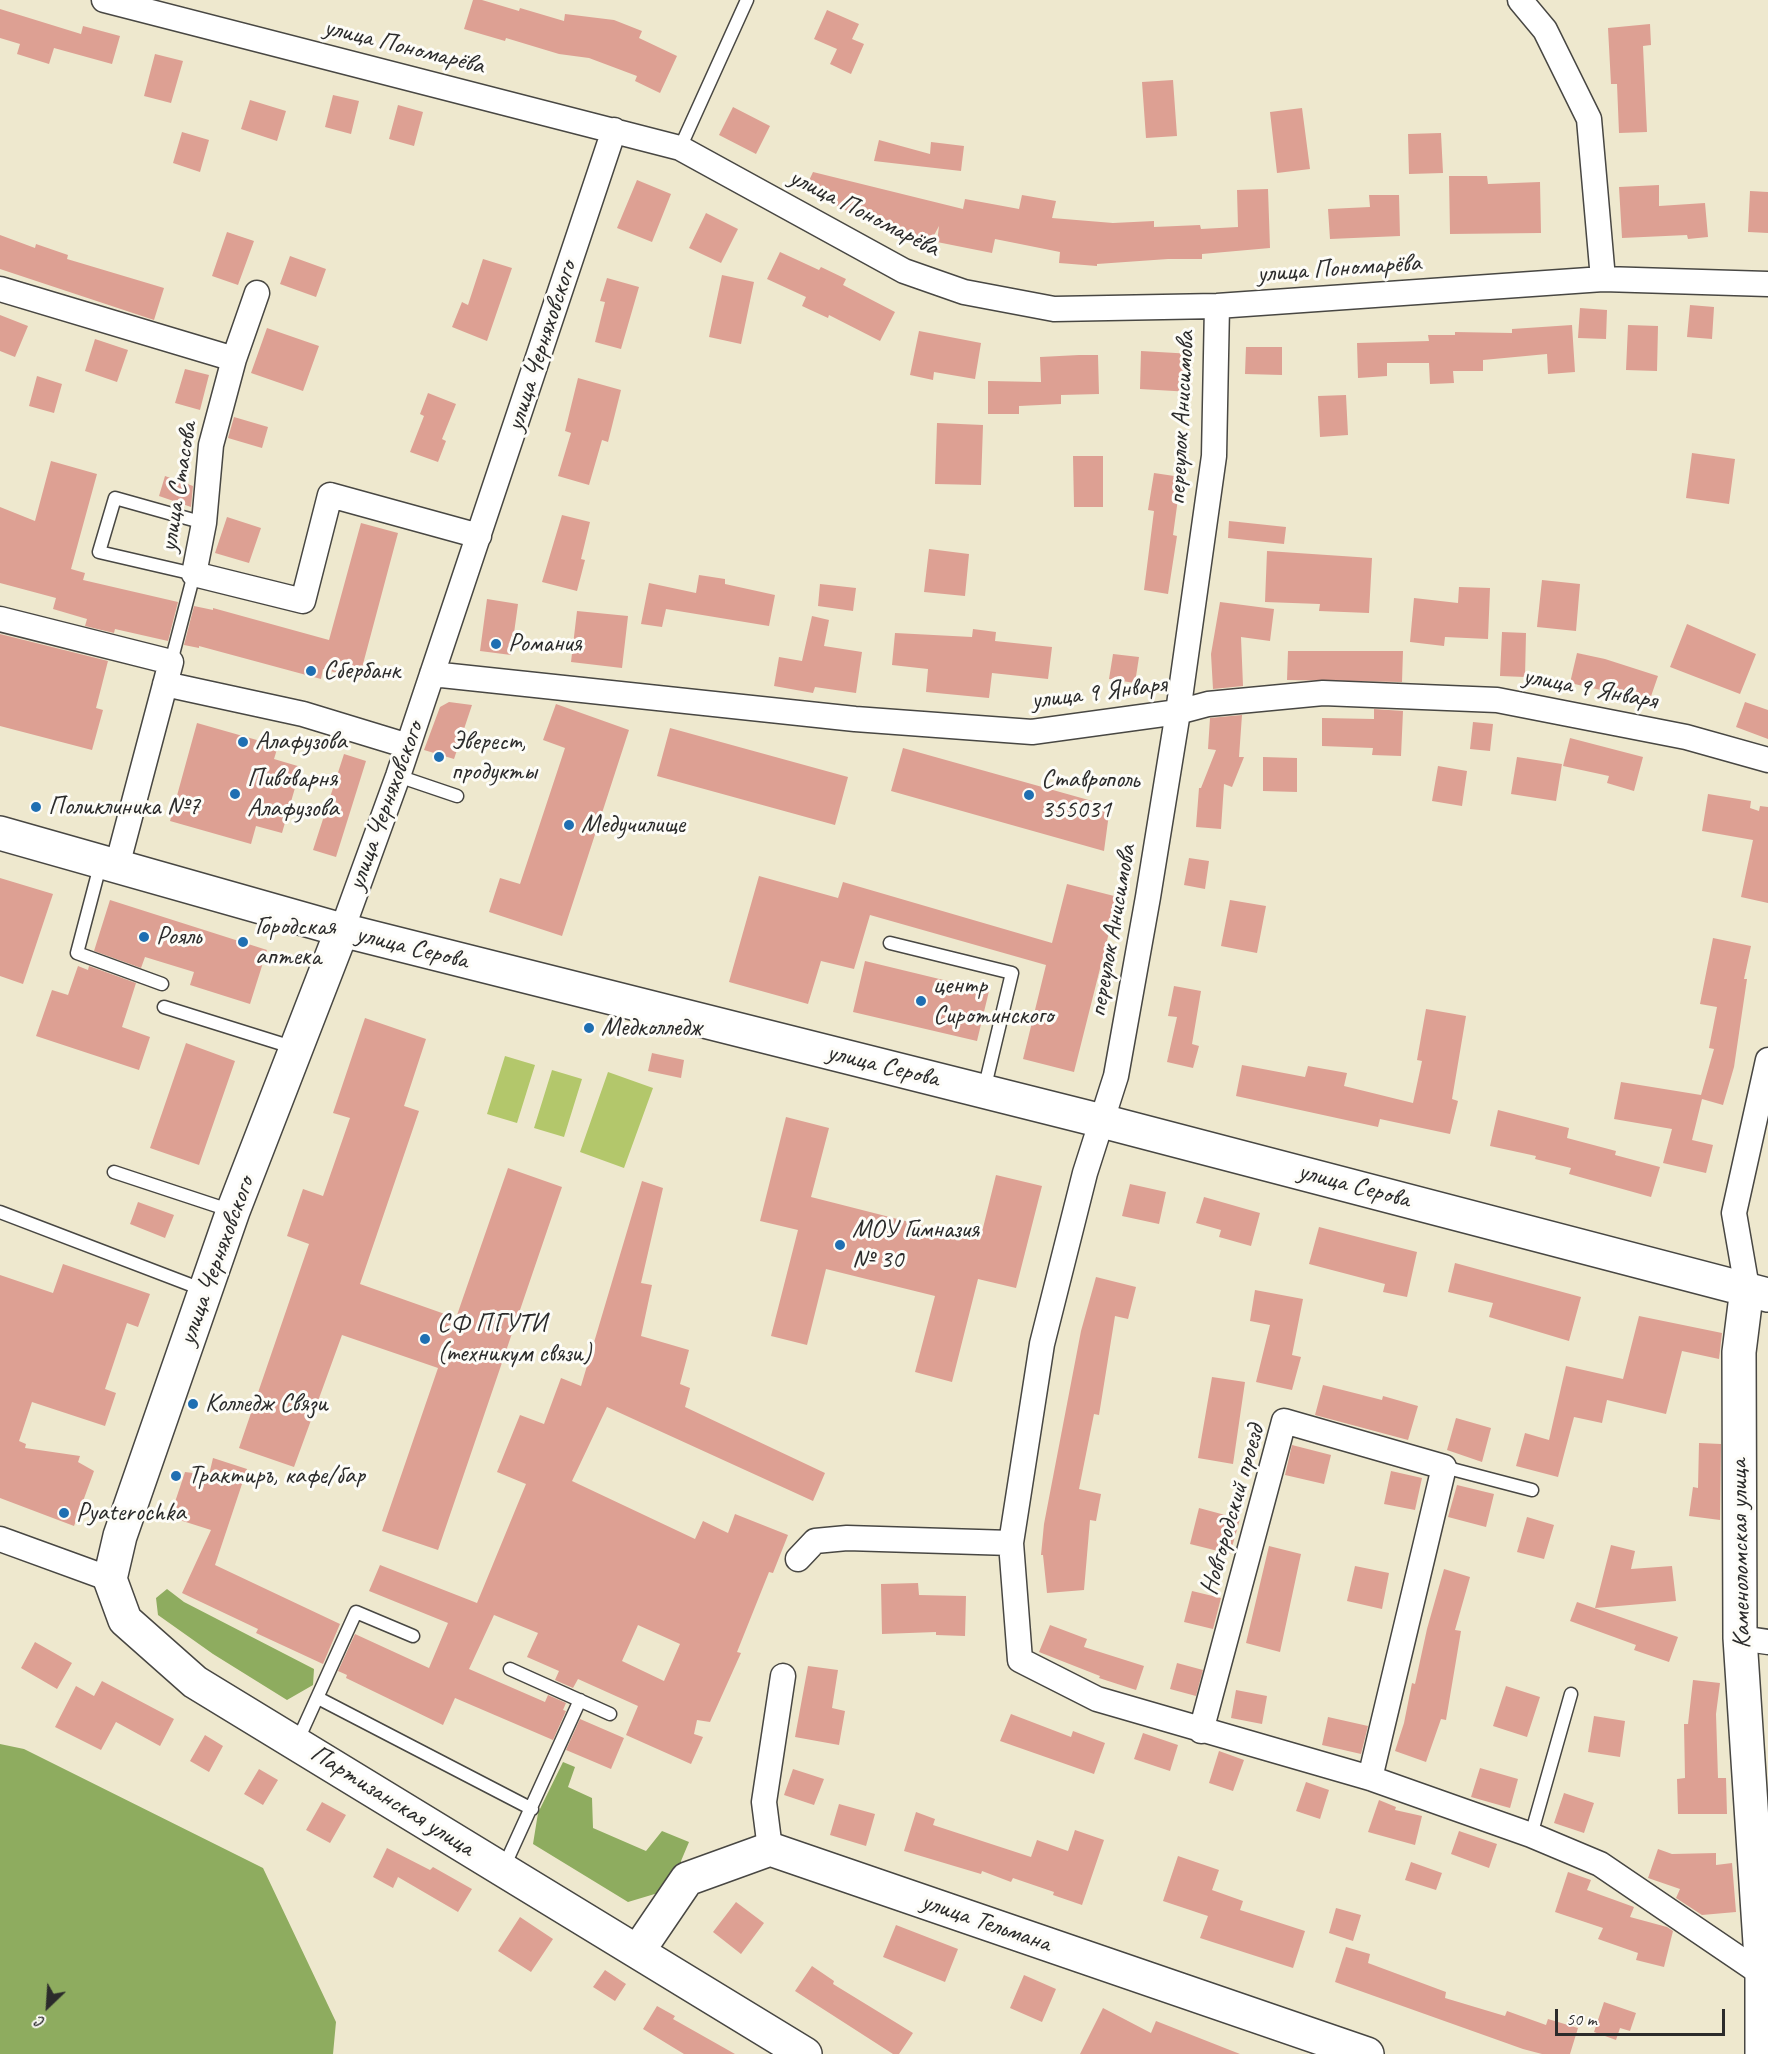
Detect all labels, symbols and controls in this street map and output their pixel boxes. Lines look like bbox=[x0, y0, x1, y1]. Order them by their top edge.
street label: улица Пономарёва bbox=[321, 12, 487, 82]
street label: улица Пономарёва bbox=[784, 162, 944, 264]
street label: улица Пономарёва bbox=[1256, 248, 1422, 290]
street label: улица Черняховского bbox=[500, 257, 584, 435]
street label: переулок Анисимова bbox=[1162, 330, 1202, 506]
street label: улица Стасова bbox=[153, 420, 205, 554]
place label: Романия bbox=[508, 628, 582, 660]
marker: Романия bbox=[489, 637, 503, 651]
place label: Сбербанк bbox=[323, 655, 400, 687]
street label: улица 9 Января bbox=[1520, 661, 1660, 717]
marker: Сбербанк bbox=[304, 664, 318, 678]
street label: улица 9 Января bbox=[1030, 669, 1168, 717]
street label: улица Черняховского bbox=[341, 718, 431, 894]
place label: Алафузова bbox=[255, 726, 347, 758]
place label: Эверест, продукты bbox=[451, 726, 537, 788]
marker: Алафузова bbox=[236, 735, 250, 749]
marker: Эверест, продукты bbox=[432, 750, 446, 764]
place label: Пивоварня Алафузова bbox=[247, 763, 339, 825]
place label: Ставрополь 355031 bbox=[1041, 764, 1139, 826]
marker: Пивоварня Алафузова bbox=[228, 787, 242, 801]
marker: Ставрополь 355031 bbox=[1022, 788, 1036, 802]
place label: Поликлиника №7 bbox=[48, 791, 200, 823]
marker: Поликлиника №7 bbox=[29, 800, 43, 814]
place label: Медучилище bbox=[581, 809, 685, 841]
marker: Медучилище bbox=[562, 818, 576, 832]
street label: переулок Анисимова bbox=[1082, 842, 1144, 1020]
place label: Городская аптека bbox=[255, 911, 336, 972]
street label: улица Серова bbox=[353, 919, 471, 977]
place label: Рояль bbox=[156, 921, 201, 953]
marker: Рояль bbox=[137, 930, 151, 944]
marker: Городская аптека bbox=[236, 935, 250, 949]
place label: центр Сиротинского bbox=[933, 970, 1053, 1032]
marker: центр Сиротинского bbox=[914, 994, 928, 1008]
place label: Медколледж bbox=[601, 1012, 701, 1044]
marker: Медколледж bbox=[582, 1021, 596, 1035]
street label: улица Серова bbox=[824, 1037, 942, 1095]
street label: улица Серова bbox=[1295, 1156, 1413, 1216]
street label: улица Черняховского bbox=[172, 1173, 262, 1349]
place label: МОУ Гимназия № 30 bbox=[852, 1214, 979, 1276]
marker: МОУ Гимназия № 30 bbox=[833, 1238, 847, 1252]
place label: СФ ПГУТИ (техникум связи) bbox=[437, 1308, 591, 1370]
marker: СФ ПГУТИ (техникум связи) bbox=[418, 1332, 432, 1346]
place label: Колледж Связи bbox=[205, 1388, 328, 1420]
marker: Колледж Связи bbox=[186, 1397, 200, 1411]
street label: Новгородский проезд bbox=[1194, 1421, 1272, 1599]
street label: Каменоломская улица bbox=[1724, 1459, 1758, 1649]
place label: Трактиръ, кафе/бар bbox=[188, 1460, 365, 1492]
marker: Трактиръ, кафе/бар bbox=[169, 1469, 183, 1483]
place label: Pyaterochka bbox=[76, 1497, 186, 1529]
marker: Pyaterochka bbox=[57, 1506, 71, 1520]
street label: Партизанская улица bbox=[304, 1738, 480, 1864]
street label: улица Тельмана bbox=[917, 1886, 1055, 1960]
north arrow bbox=[18, 1976, 78, 2036]
scale bar bbox=[1558, 1997, 1728, 2035]
text: 50 m bbox=[1566, 2008, 1597, 2030]
text: С bbox=[33, 2012, 48, 2033]

